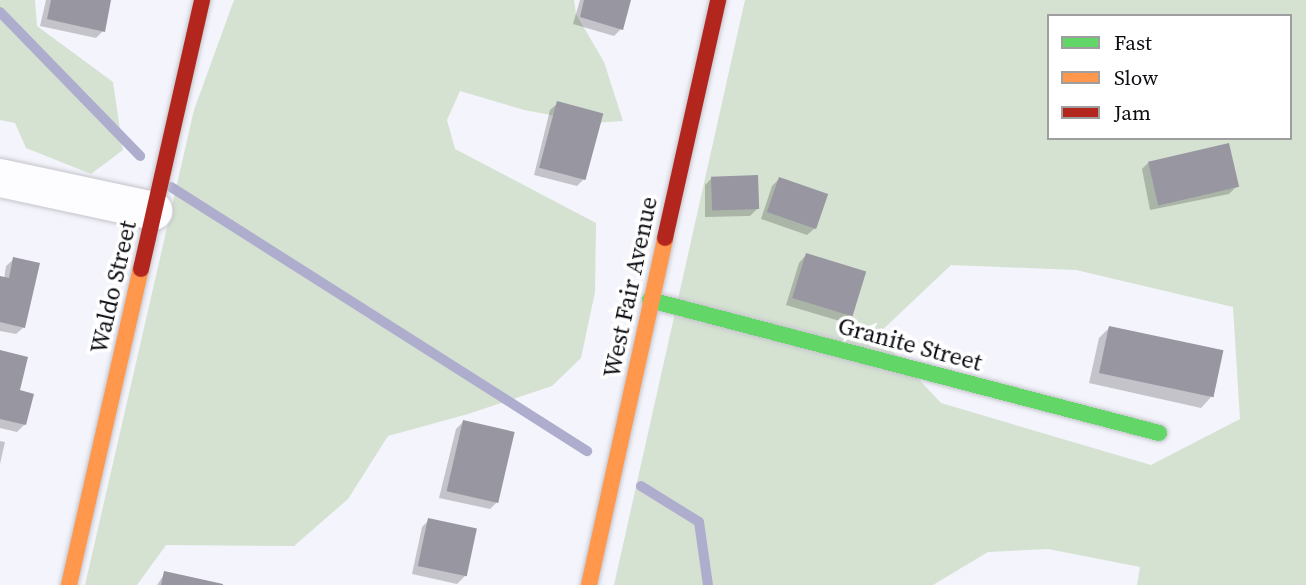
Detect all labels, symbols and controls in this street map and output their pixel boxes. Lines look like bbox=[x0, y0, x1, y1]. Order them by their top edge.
legend bbox=[1047, 14, 1292, 140]
text: Fast bbox=[1114, 28, 1152, 57]
text: Slow bbox=[1114, 63, 1158, 92]
text: Jam bbox=[1114, 98, 1151, 127]
street label: West Fair Avenue bbox=[597, 194, 663, 380]
street label: Waldo Street bbox=[84, 218, 142, 356]
street label: Granite Street bbox=[835, 311, 985, 377]

